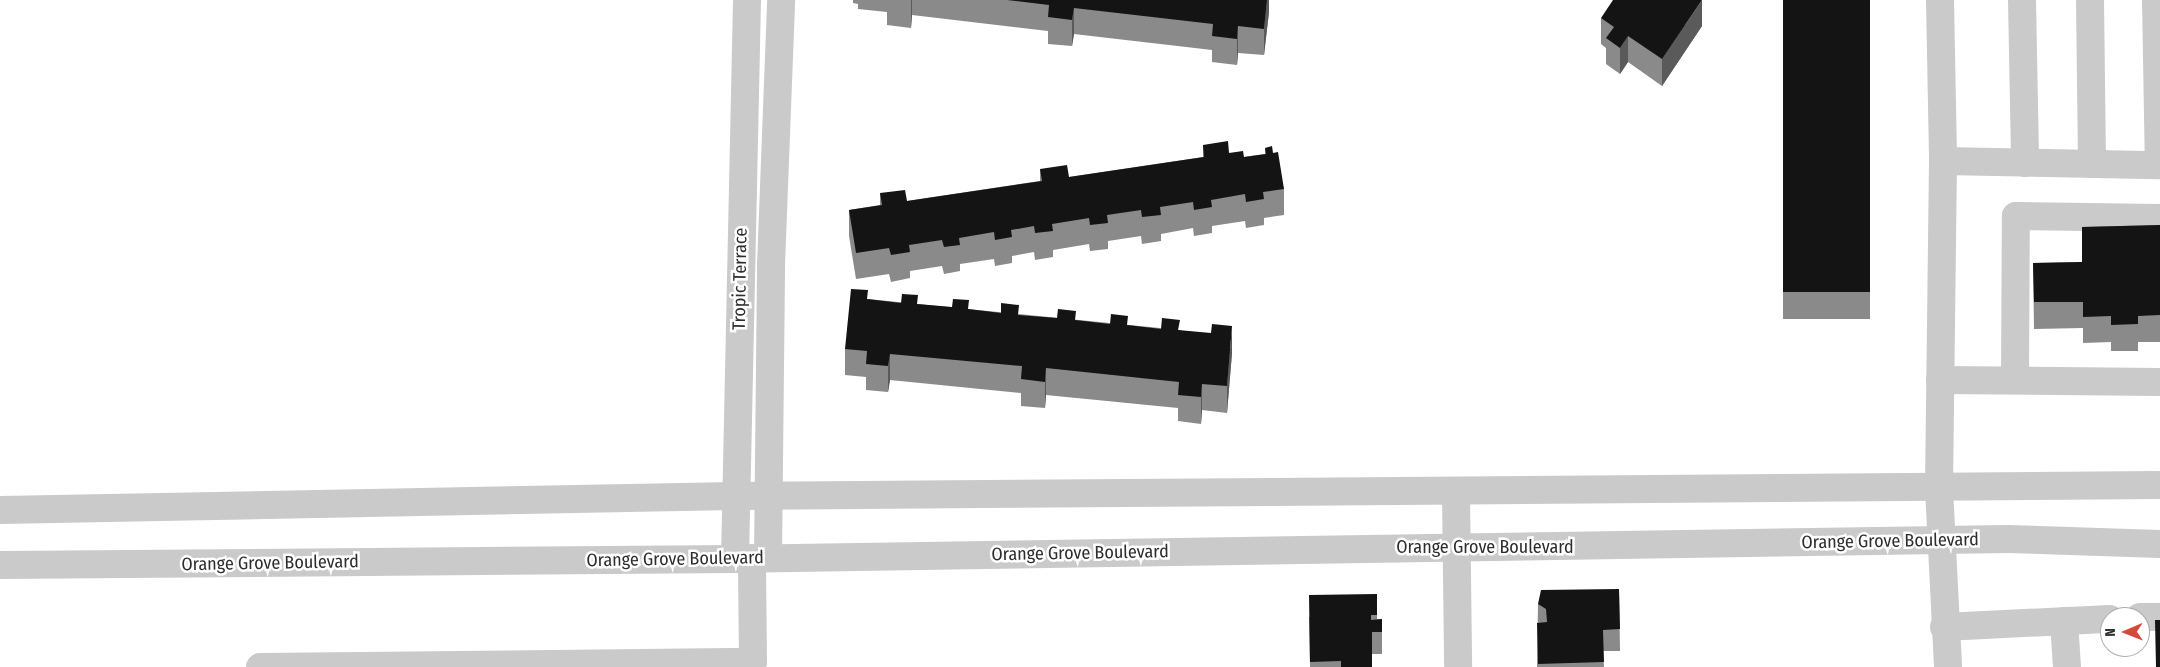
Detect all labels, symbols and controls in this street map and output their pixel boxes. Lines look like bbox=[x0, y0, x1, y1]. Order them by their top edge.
street label: Tropic Terrace bbox=[728, 228, 752, 330]
street label: Orange Grove Boulevard bbox=[1801, 529, 1979, 553]
street label: Orange Grove Boulevard bbox=[1396, 536, 1574, 558]
street label: Orange Grove Boulevard bbox=[991, 541, 1169, 565]
street label: Orange Grove Boulevard bbox=[586, 547, 764, 571]
street label: Orange Grove Boulevard bbox=[181, 551, 359, 575]
north arrow bbox=[2100, 607, 2150, 657]
text: N bbox=[2102, 628, 2119, 637]

